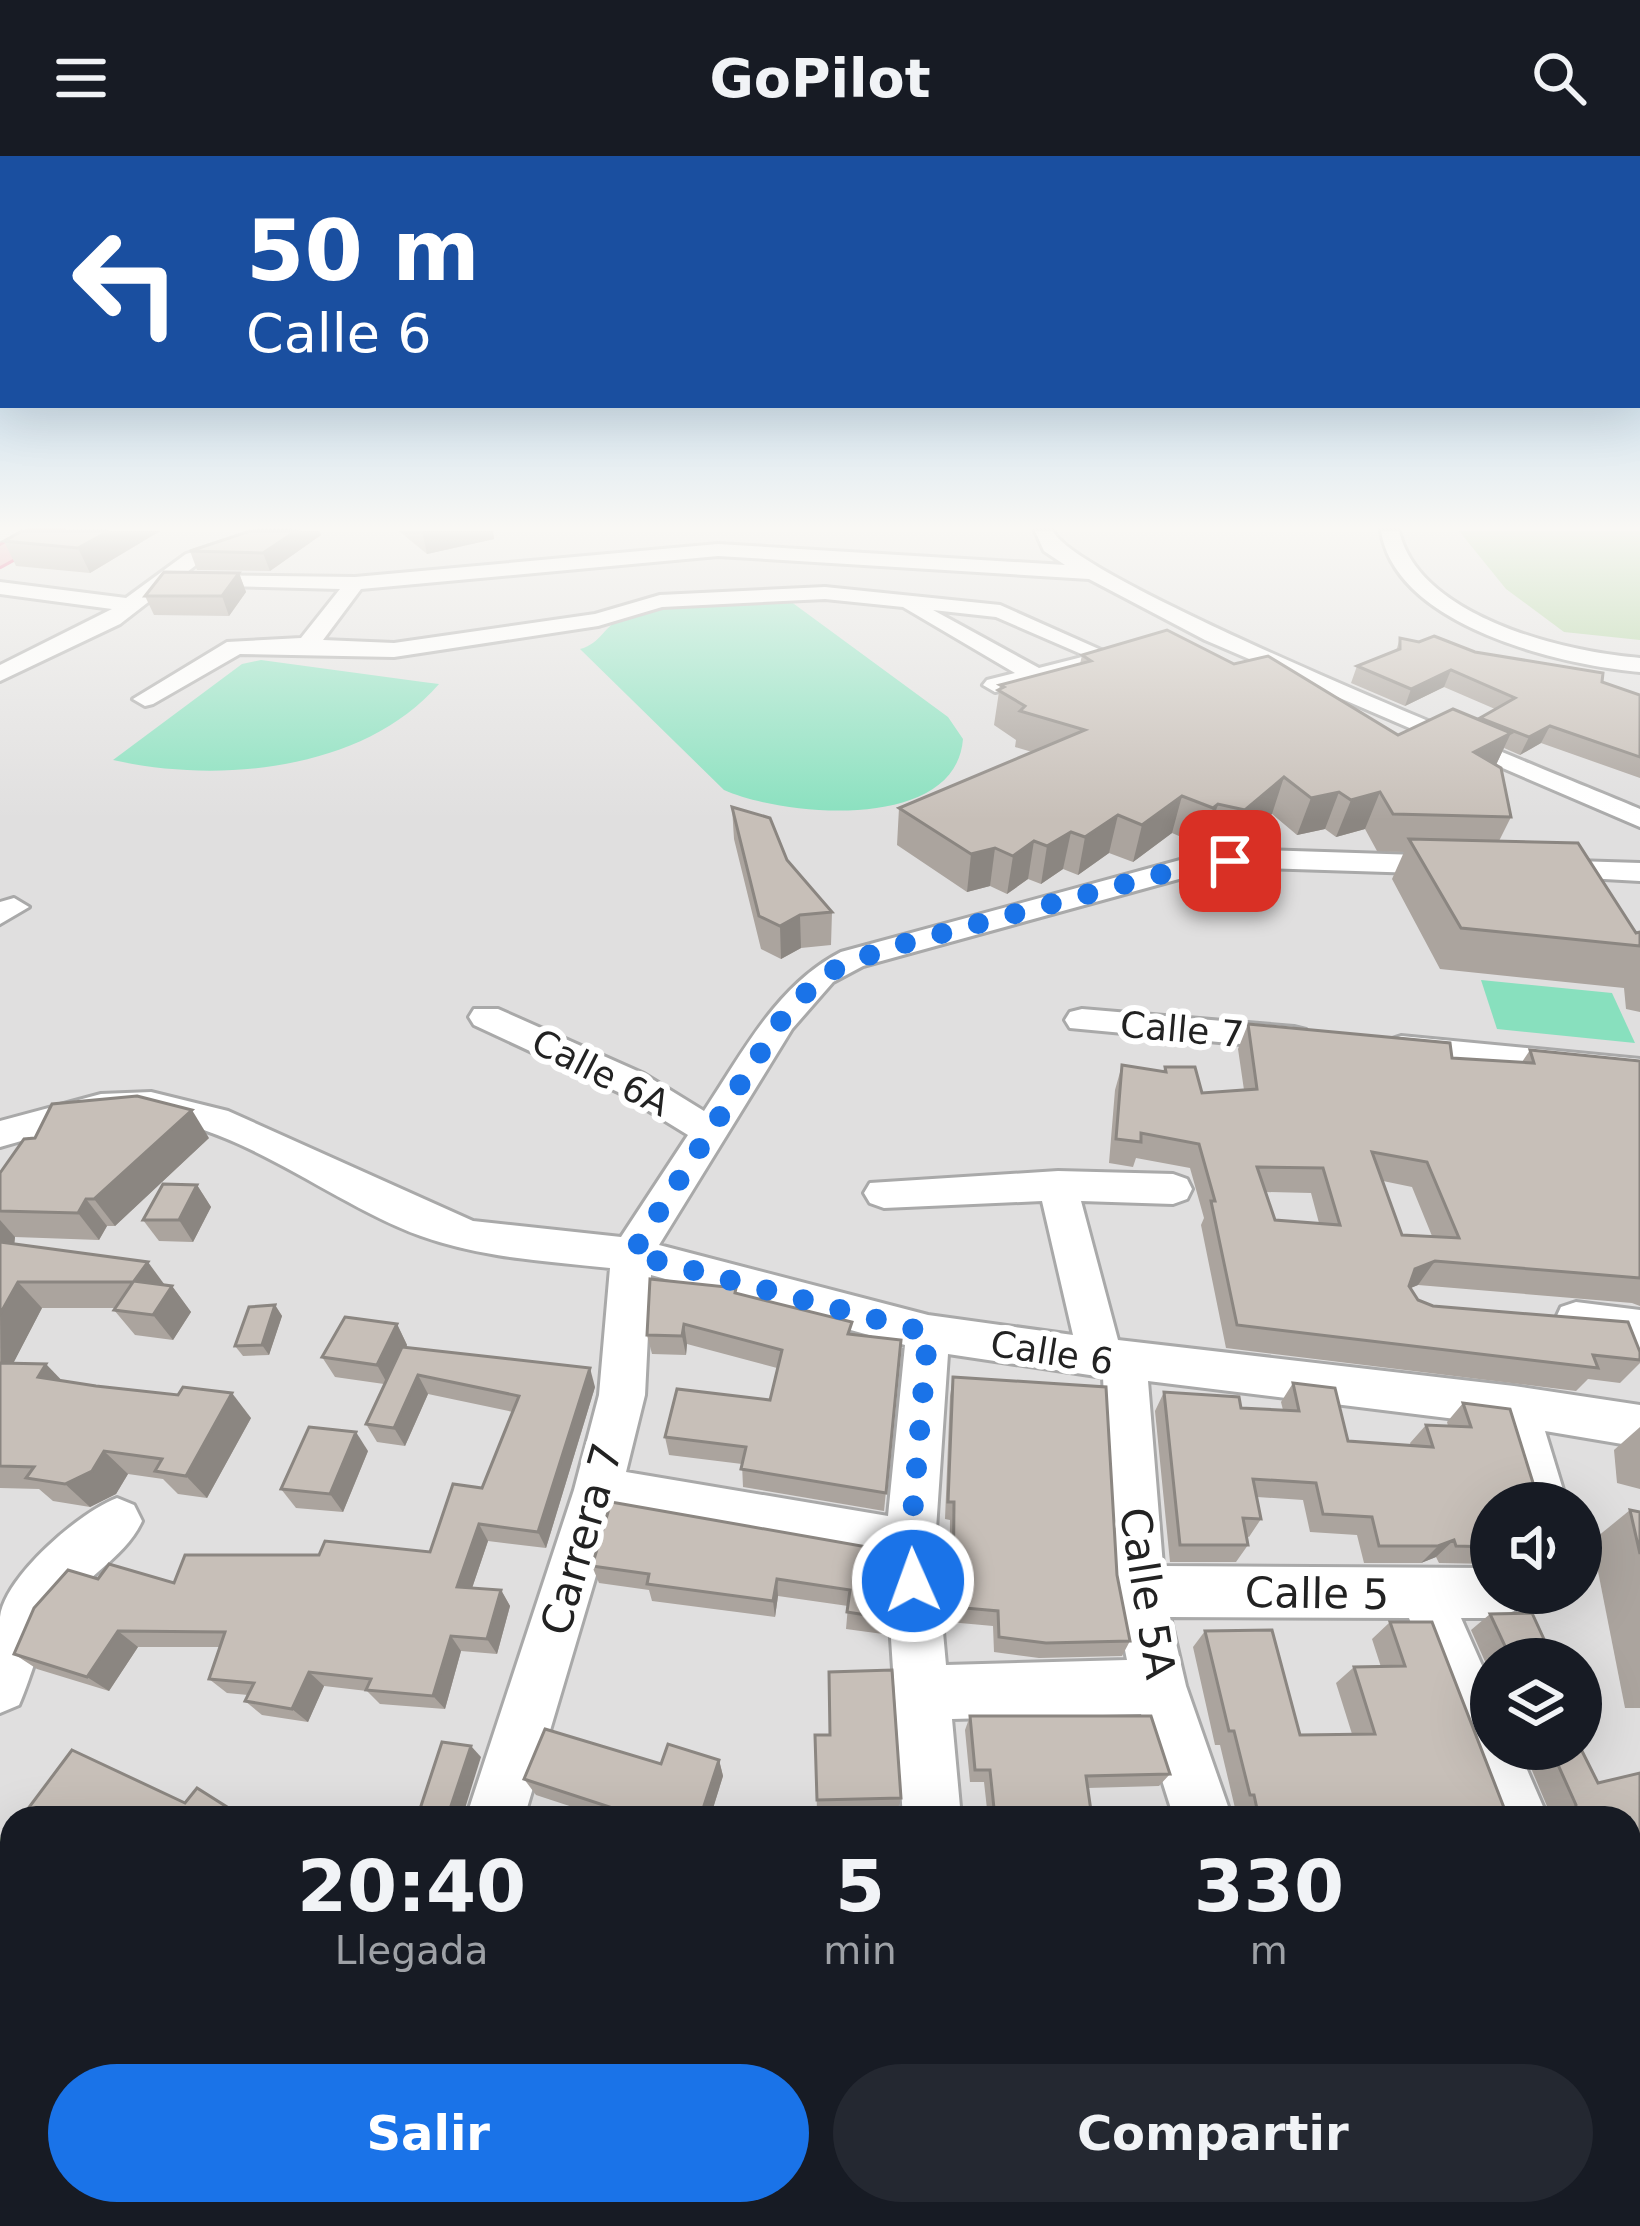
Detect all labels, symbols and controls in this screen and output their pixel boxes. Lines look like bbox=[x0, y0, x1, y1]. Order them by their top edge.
icon: menu bbox=[48, 45, 114, 111]
icon: search bbox=[1526, 45, 1592, 111]
text: GoPilot bbox=[710, 47, 930, 110]
text: 50 m bbox=[246, 202, 480, 300]
icon: left bbox=[48, 204, 204, 360]
text: Calle 6 bbox=[246, 302, 432, 365]
pin bbox=[1179, 810, 1281, 912]
icon: arrive bbox=[1197, 828, 1263, 894]
street label: Calle 7 bbox=[1119, 1004, 1245, 1055]
street label: Calle 6A bbox=[525, 1021, 676, 1125]
street label: Calle 6 bbox=[988, 1323, 1116, 1382]
street label: Carrera 7 bbox=[531, 1438, 632, 1641]
map controls bbox=[1470, 1482, 1602, 1770]
button: sound bbox=[1470, 1482, 1602, 1614]
street label: Calle 5A bbox=[1110, 1504, 1185, 1683]
position arrow bbox=[850, 1518, 976, 1644]
street label: Calle 5 bbox=[1244, 1568, 1390, 1619]
button: layers bbox=[1470, 1638, 1602, 1770]
text: 20:40 bbox=[297, 1844, 526, 1928]
text: 5 bbox=[835, 1844, 885, 1928]
text: 330 bbox=[1194, 1844, 1344, 1928]
text: Llegada bbox=[335, 1928, 489, 1973]
text: min bbox=[823, 1928, 897, 1973]
text: m bbox=[1250, 1928, 1288, 1973]
button: Salir bbox=[48, 2064, 809, 2202]
button: Compartir bbox=[833, 2064, 1593, 2202]

